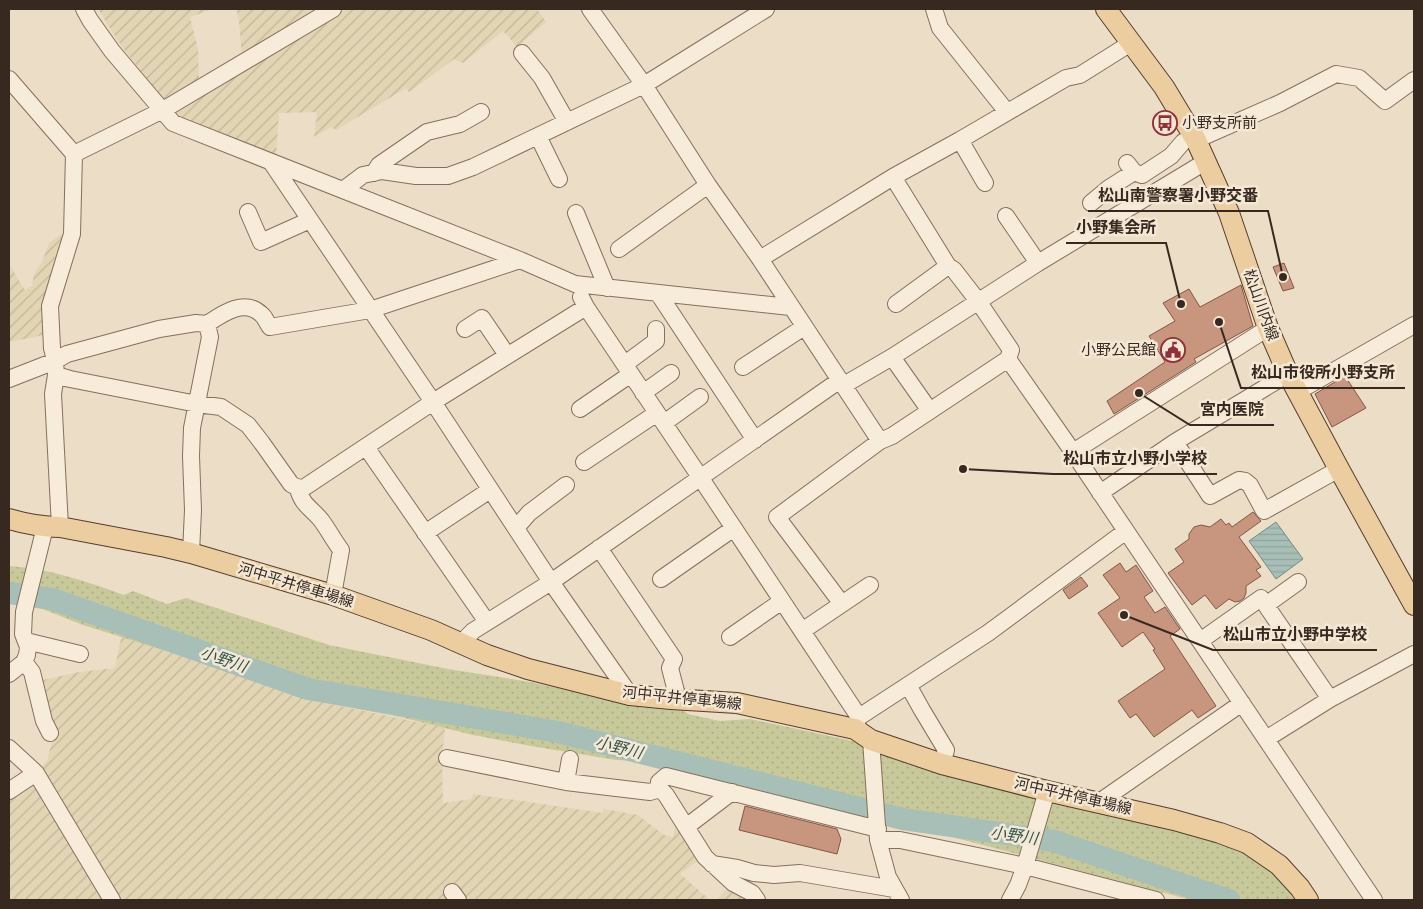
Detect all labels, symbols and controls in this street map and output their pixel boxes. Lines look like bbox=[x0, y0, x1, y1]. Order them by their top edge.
bus stop icon: 小野支所前 bbox=[1152, 110, 1178, 136]
place label: 小野支所前 bbox=[1182, 113, 1257, 132]
callout: 松山南警察署小野交番 bbox=[1088, 180, 1268, 211]
text: 松山南警察署小野交番 bbox=[1098, 185, 1258, 205]
callout: 小野集会所 bbox=[1066, 212, 1166, 243]
text: 小野集会所 bbox=[1076, 217, 1156, 237]
street label: 松山川内線 bbox=[1240, 266, 1283, 343]
public building icon: 小野公民館 bbox=[1160, 337, 1186, 363]
place label: 小野公民館 bbox=[1081, 340, 1156, 359]
callout: 松山市役所小野支所 bbox=[1241, 357, 1405, 388]
text: 松山市役所小野支所 bbox=[1251, 362, 1395, 382]
callout: 宮内医院 bbox=[1190, 394, 1274, 425]
text: 宮内医院 bbox=[1200, 399, 1264, 419]
callout: 松山市立小野小学校 bbox=[1053, 443, 1217, 474]
text: 松山市立小野小学校 bbox=[1063, 448, 1207, 468]
street label: 河中平井停車場線 bbox=[236, 558, 356, 611]
callout: 松山市立小野中学校 bbox=[1213, 619, 1377, 650]
text: 松山市立小野中学校 bbox=[1223, 624, 1367, 644]
water label: 小野川 bbox=[198, 642, 252, 677]
street label: 河中平井停車場線 bbox=[621, 682, 743, 713]
water label: 小野川 bbox=[593, 731, 647, 763]
street label: 河中平井停車場線 bbox=[1013, 773, 1134, 818]
water label: 小野川 bbox=[989, 822, 1041, 849]

